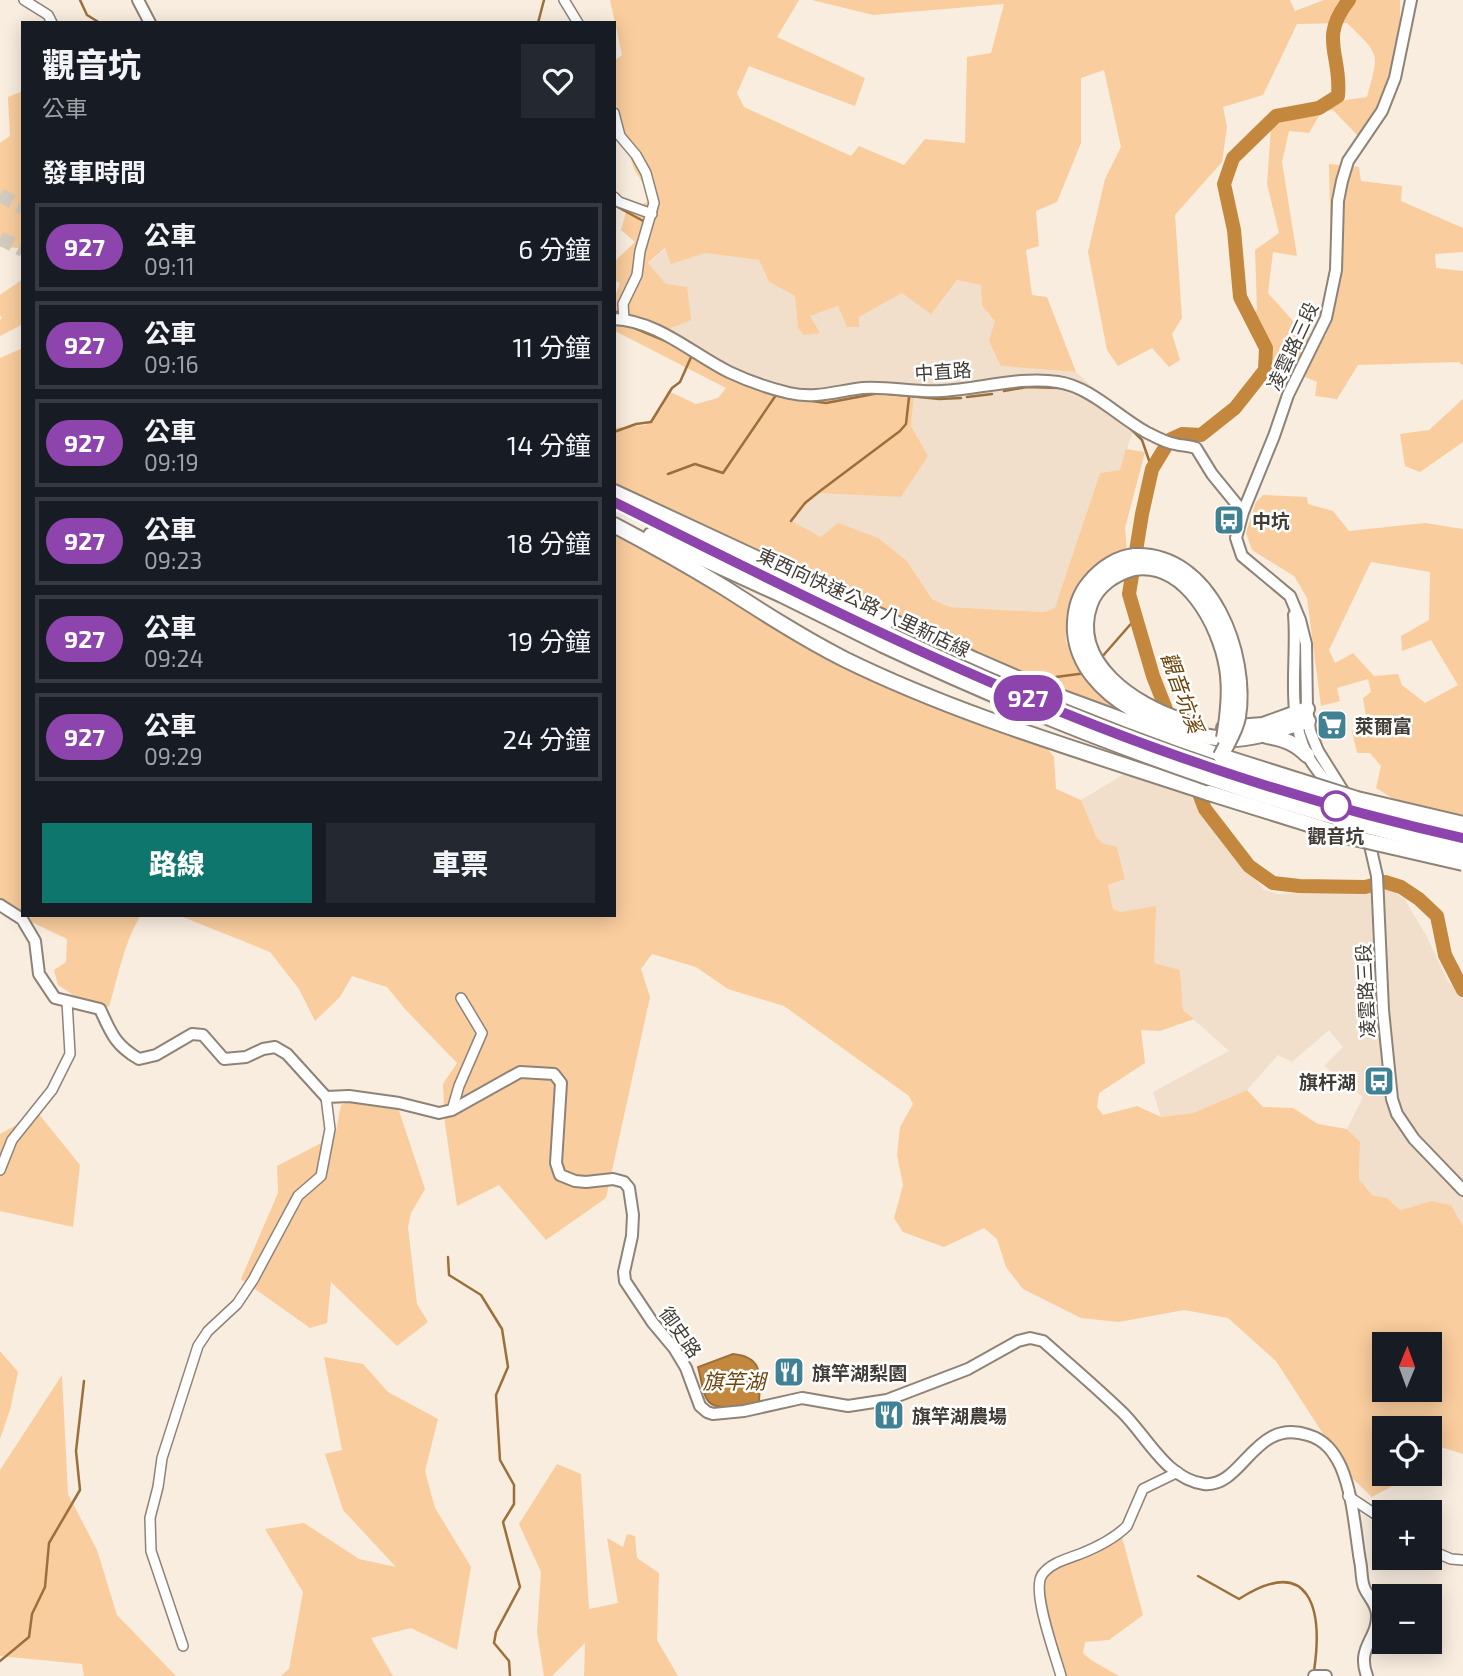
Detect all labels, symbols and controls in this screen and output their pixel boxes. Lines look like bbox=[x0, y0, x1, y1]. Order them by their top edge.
text: 觀音坑 bbox=[42, 44, 141, 84]
button: heart bbox=[521, 44, 595, 118]
text: 公車 bbox=[42, 94, 88, 122]
text: 發車時間 bbox=[42, 156, 146, 187]
text: 公車 bbox=[144, 219, 196, 250]
text: 927 bbox=[64, 232, 105, 261]
text: 6 分鐘 bbox=[518, 233, 591, 264]
text: 09:11 bbox=[144, 252, 195, 280]
street label: 凌雲路三段 bbox=[1261, 298, 1323, 394]
text: 公車 bbox=[144, 317, 196, 348]
text: 927 bbox=[64, 330, 105, 359]
text: 11 分鐘 bbox=[513, 331, 591, 362]
text: 09:16 bbox=[144, 350, 199, 378]
street label: 中直路 bbox=[914, 358, 972, 384]
text: 公車 bbox=[144, 415, 196, 446]
text: 927 bbox=[64, 428, 105, 457]
text: 14 分鐘 bbox=[507, 429, 591, 460]
text: 09:19 bbox=[144, 448, 199, 476]
bus stop icon: 中坑 bbox=[1212, 503, 1246, 537]
place label: 中坑 bbox=[1252, 509, 1290, 532]
text: 公車 bbox=[144, 513, 196, 544]
text: 927 bbox=[64, 526, 105, 555]
text: 18 分鐘 bbox=[507, 527, 591, 558]
street label: 東西向快速公路 八里新店線 bbox=[754, 543, 974, 661]
text: 09:23 bbox=[144, 546, 202, 574]
text: 公車 bbox=[144, 611, 196, 642]
text: 927 bbox=[64, 624, 105, 653]
text: 19 分鐘 bbox=[508, 625, 591, 656]
text: 09:24 bbox=[144, 644, 204, 672]
water label: 觀音坑溪 bbox=[1157, 648, 1210, 739]
line badge: 927 bbox=[988, 675, 1068, 721]
text: 927 bbox=[1008, 683, 1048, 712]
supermarket icon: 萊爾富 bbox=[1315, 708, 1349, 742]
text: 公車 bbox=[144, 709, 196, 740]
place label: 萊爾富 bbox=[1355, 714, 1412, 737]
text: 927 bbox=[64, 722, 105, 751]
text: 24 分鐘 bbox=[503, 723, 591, 754]
text: 09:29 bbox=[144, 742, 203, 770]
marker: 觀音坑 bbox=[1321, 791, 1351, 821]
button: 路線 bbox=[42, 823, 312, 903]
button: 車票 bbox=[326, 823, 595, 903]
place label: 觀音坑 bbox=[1307, 824, 1365, 847]
street label: 凌雲路三段 bbox=[1351, 943, 1379, 1039]
bus stop icon: 旗杆湖 bbox=[1362, 1064, 1396, 1098]
place label: 旗杆湖 bbox=[1299, 1070, 1356, 1093]
street label: 御史路 bbox=[655, 1302, 707, 1362]
north arrow bbox=[1372, 1332, 1442, 1402]
map controls bbox=[1372, 1332, 1442, 1654]
restaurant icon: 旗竿湖梨園 bbox=[772, 1355, 806, 1389]
place label: 旗竿湖梨園 bbox=[812, 1361, 907, 1384]
water label: 旗竿湖 bbox=[703, 1368, 768, 1393]
restaurant icon: 旗竿湖農場 bbox=[872, 1398, 906, 1432]
place label: 旗竿湖農場 bbox=[912, 1404, 1007, 1427]
button: locate bbox=[1372, 1416, 1442, 1486]
button: + bbox=[1372, 1500, 1442, 1570]
button: − bbox=[1372, 1584, 1442, 1654]

